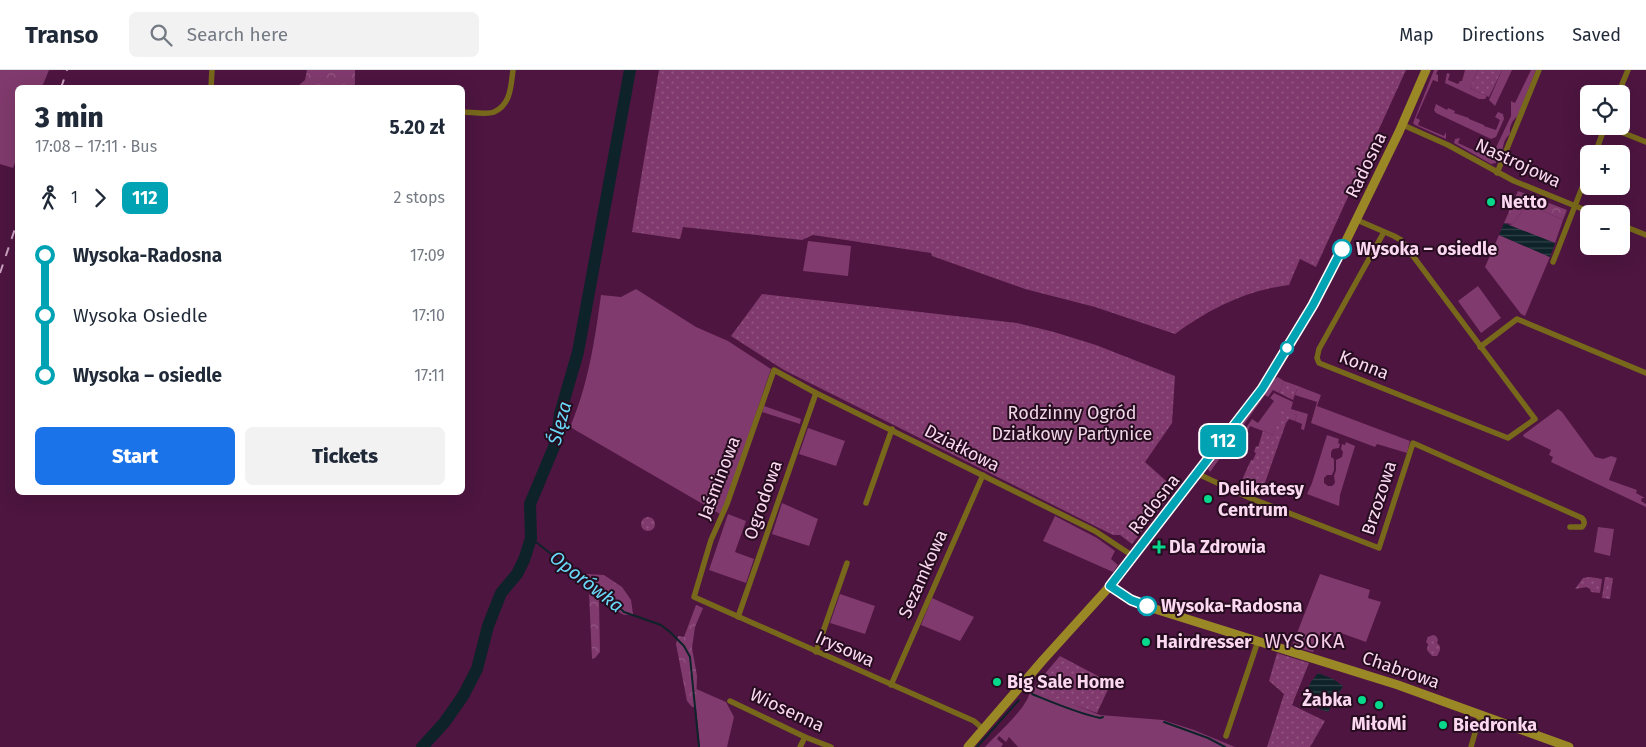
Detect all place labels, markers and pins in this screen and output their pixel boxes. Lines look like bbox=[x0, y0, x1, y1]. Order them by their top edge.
place label: Netto bbox=[1501, 191, 1547, 213]
marker: Netto bbox=[1485, 196, 1497, 208]
place label: Wysoka – osiedle bbox=[1356, 238, 1497, 260]
marker: Wysoka – osiedle bbox=[1332, 239, 1352, 259]
unlabelled marker bbox=[1280, 341, 1294, 355]
place label: Delikatesy Centrum bbox=[1218, 478, 1305, 521]
marker: Delikatesy Centrum bbox=[1202, 493, 1214, 505]
place label: Dla Zdrowia bbox=[1169, 536, 1266, 558]
marker: Dla Zdrowia bbox=[1153, 541, 1165, 553]
place label: Wysoka-Radosna bbox=[1161, 595, 1303, 617]
marker: Wysoka-Radosna bbox=[1137, 596, 1157, 616]
place label: Hairdresser bbox=[1156, 631, 1252, 653]
marker: Hairdresser bbox=[1140, 636, 1152, 648]
place label: Big Sale Home bbox=[1007, 671, 1125, 693]
marker: Big Sale Home bbox=[991, 676, 1003, 688]
place label: Żabka bbox=[1302, 689, 1352, 711]
marker: Żabka bbox=[1356, 694, 1368, 706]
marker: MiłoMi bbox=[1373, 699, 1385, 711]
place label: MiłoMi bbox=[1351, 713, 1407, 735]
place label: Biedronka bbox=[1453, 714, 1537, 736]
marker: Biedronka bbox=[1437, 719, 1449, 731]

